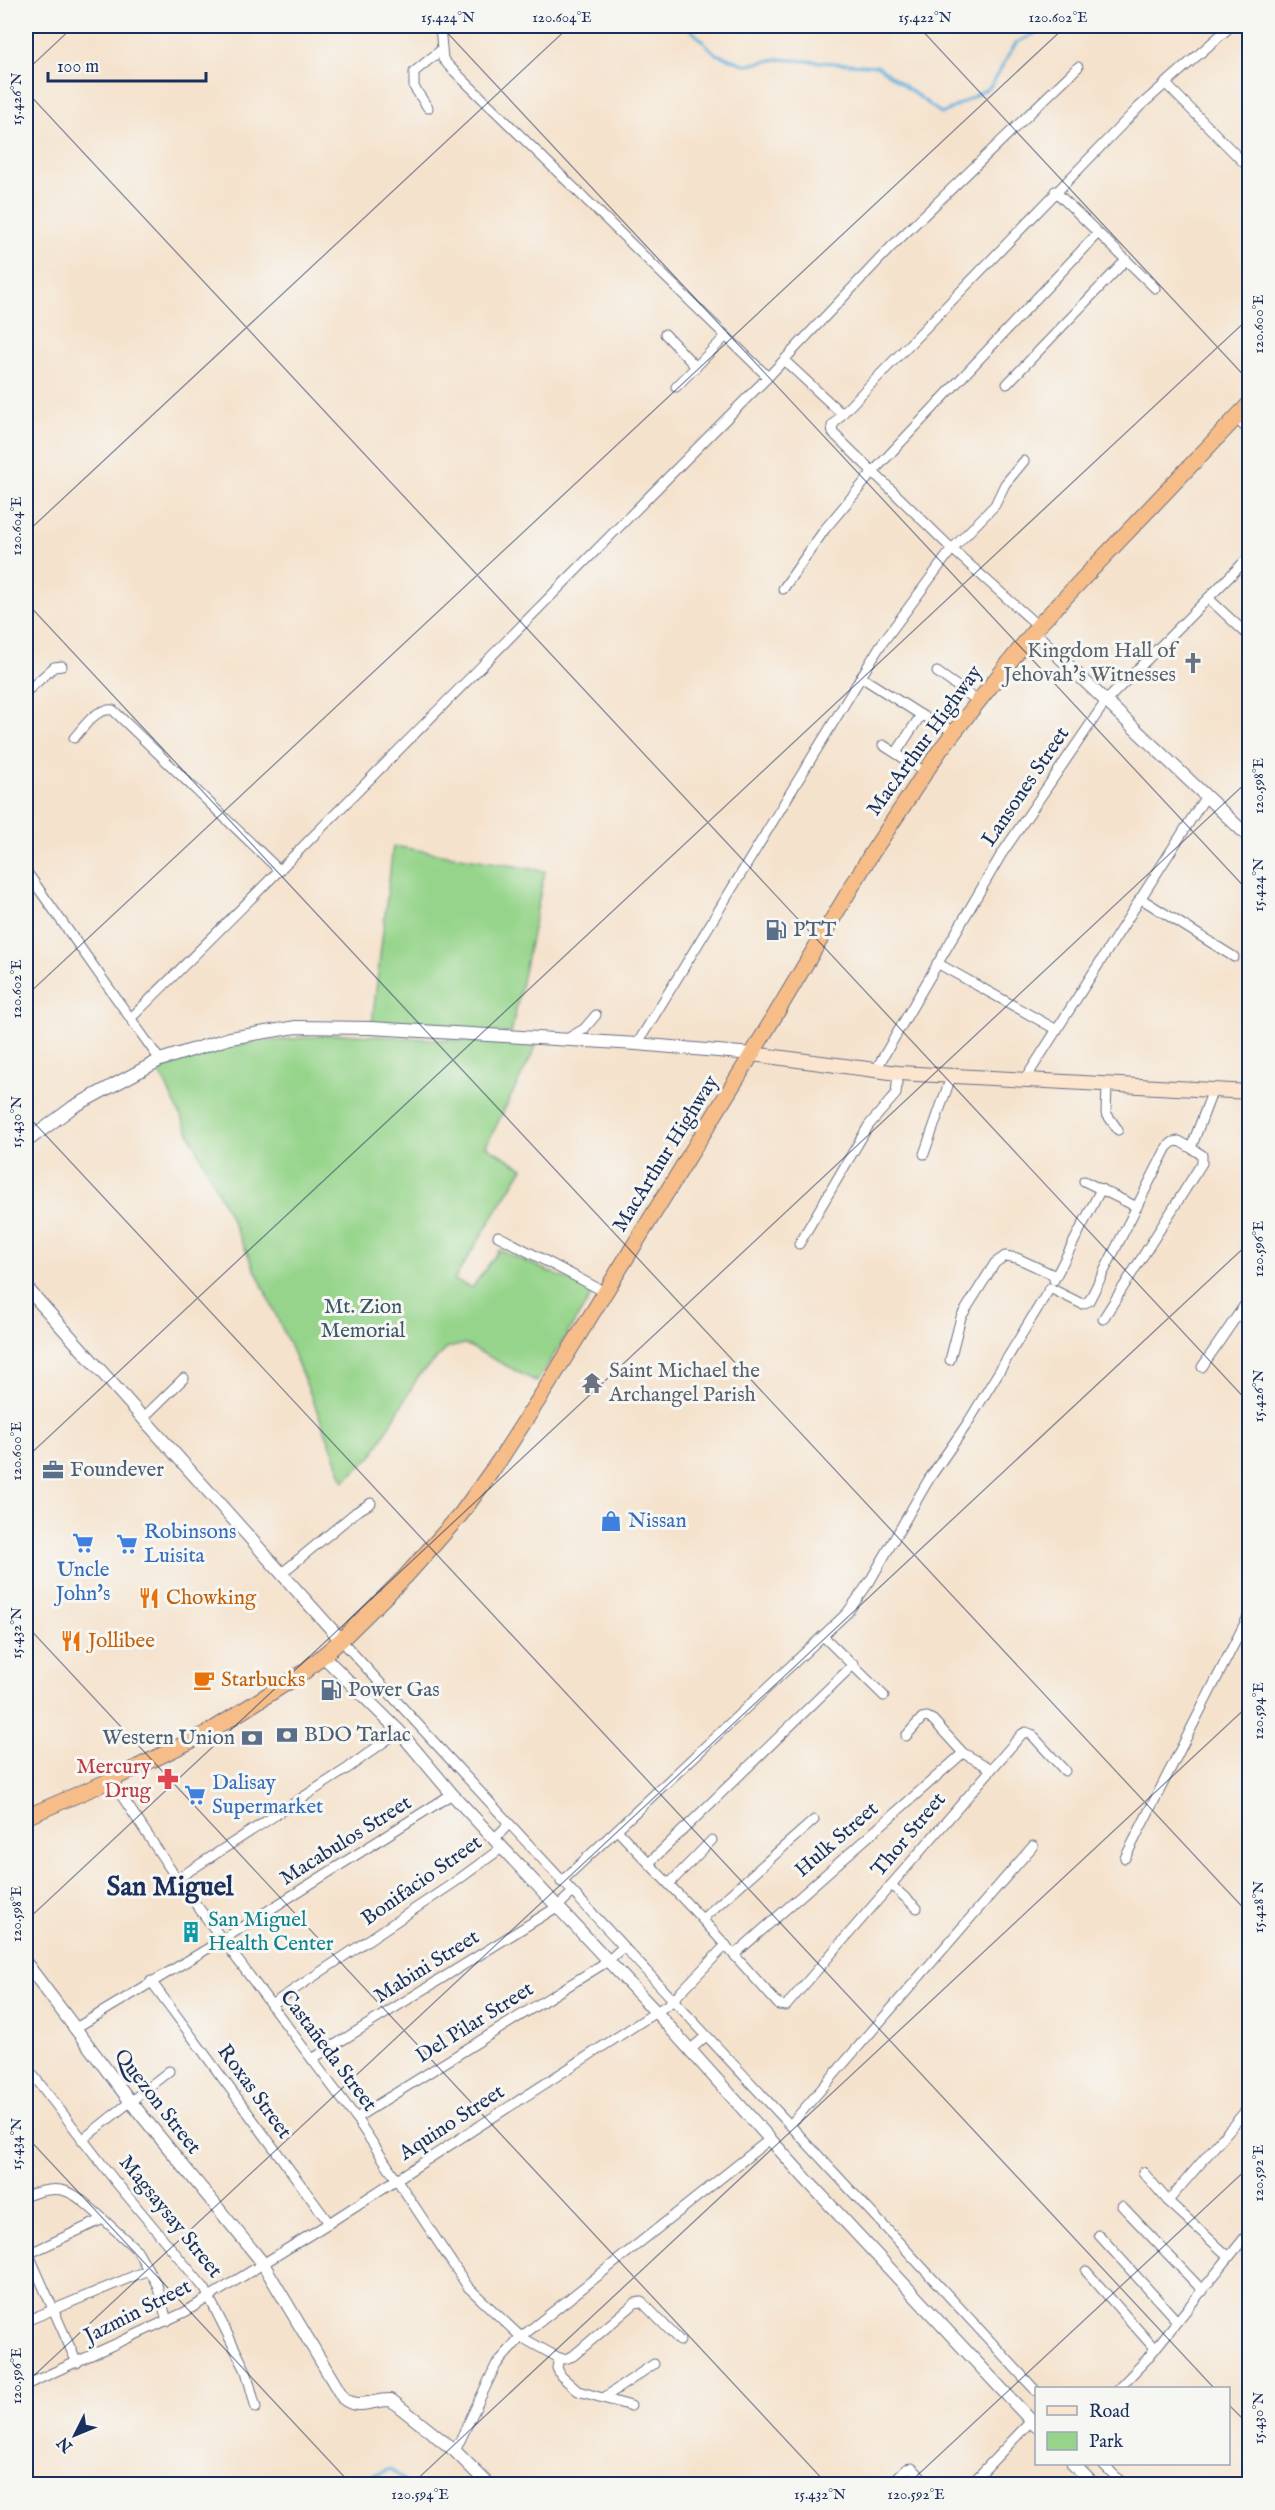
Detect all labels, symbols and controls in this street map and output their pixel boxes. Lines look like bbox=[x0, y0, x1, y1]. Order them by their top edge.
text: 15.424°N bbox=[421, 8, 475, 27]
text: 120.604°E bbox=[532, 8, 592, 27]
text: 15.422°N bbox=[898, 8, 952, 27]
text: 120.602°E bbox=[1028, 8, 1088, 27]
scale bar bbox=[48, 45, 206, 83]
text: 100 m bbox=[57, 56, 99, 79]
text: 15.426°N bbox=[7, 73, 26, 125]
text: 120.600°E bbox=[1249, 294, 1268, 354]
text: 120.604°E bbox=[7, 496, 26, 556]
place label: Kingdom Hall of Jehovah's Witnesses bbox=[1002, 638, 1179, 689]
church icon: Kingdom Hall of Jehovah's Witnesses bbox=[1181, 651, 1205, 675]
street label: MacArthur Highway bbox=[861, 660, 989, 822]
street label: Lansones Street bbox=[976, 722, 1076, 852]
text: 120.598°E bbox=[1249, 758, 1268, 814]
text: 15.424°N bbox=[1249, 858, 1268, 912]
place label: PTT bbox=[793, 917, 837, 944]
fuel station icon: PTT bbox=[764, 918, 788, 942]
text: 120.602°E bbox=[7, 959, 26, 1019]
street label: MacArthur Highway bbox=[607, 1070, 726, 1238]
text: 15.430°N bbox=[7, 1096, 26, 1148]
text: 120.596°E bbox=[1249, 1221, 1268, 1277]
park label: Mt. Zion Memorial bbox=[321, 1294, 406, 1345]
place label: Saint Michael the Archangel Parish bbox=[608, 1358, 760, 1409]
text: 15.426°N bbox=[1249, 1370, 1268, 1422]
temple icon: Saint Michael the Archangel Parish bbox=[580, 1371, 604, 1395]
text: 120.600°E bbox=[7, 1421, 26, 1481]
place label: Foundever bbox=[70, 1457, 164, 1484]
office icon: Foundever bbox=[41, 1458, 65, 1482]
place label: Nissan bbox=[628, 1508, 687, 1535]
shop icon: Nissan bbox=[599, 1509, 623, 1533]
place label: Robinsons Luisita bbox=[144, 1519, 236, 1570]
supermarket icon: Uncle John's bbox=[71, 1531, 95, 1555]
supermarket icon: Robinsons Luisita bbox=[115, 1532, 139, 1556]
place label: Uncle John's bbox=[54, 1557, 110, 1608]
place label: Chowking bbox=[166, 1585, 257, 1612]
restaurant icon: Chowking bbox=[137, 1586, 161, 1610]
text: 15.432°N bbox=[7, 1607, 26, 1659]
place label: Jollibee bbox=[86, 1628, 155, 1655]
restaurant icon: Jollibee bbox=[59, 1629, 83, 1653]
place label: Starbucks bbox=[221, 1667, 305, 1694]
cafe icon: Starbucks bbox=[192, 1668, 216, 1692]
place label: Power Gas bbox=[348, 1677, 440, 1704]
fuel station icon: Power Gas bbox=[319, 1678, 343, 1702]
text: 120.594°E bbox=[1249, 1682, 1268, 1740]
place label: BDO Tarlac bbox=[304, 1722, 411, 1749]
bank icon: BDO Tarlac bbox=[275, 1723, 299, 1747]
place label: Western Union bbox=[102, 1725, 235, 1752]
bank icon: Western Union bbox=[240, 1726, 264, 1750]
place label: Mercury Drug bbox=[76, 1754, 152, 1805]
pharmacy icon: Mercury Drug bbox=[156, 1767, 180, 1791]
place label: Dalisay Supermarket bbox=[212, 1770, 323, 1821]
supermarket icon: Dalisay Supermarket bbox=[183, 1783, 207, 1807]
street label: Thor Street bbox=[866, 1787, 952, 1883]
street label: Macabulos Street bbox=[275, 1790, 417, 1892]
street label: Hulk Street bbox=[790, 1796, 884, 1884]
street label: Bonifacio Street bbox=[356, 1829, 488, 1933]
district label: San Miguel bbox=[107, 1871, 234, 1905]
text: 15.428°N bbox=[1249, 1881, 1268, 1933]
text: 120.598°E bbox=[7, 1886, 26, 1942]
place label: San Miguel Health Center bbox=[208, 1907, 334, 1958]
building icon: San Miguel Health Center bbox=[179, 1920, 203, 1944]
street label: Mabini Street bbox=[369, 1924, 485, 2010]
street label: Del Pilar Street bbox=[411, 1976, 539, 2070]
street label: Castañeda Street bbox=[273, 1985, 383, 2117]
street label: Roxas Street bbox=[211, 2039, 297, 2145]
street label: Quezon Street bbox=[107, 2044, 207, 2160]
street label: Aquino Street bbox=[393, 2079, 510, 2168]
text: 15.434°N bbox=[7, 2118, 26, 2170]
text: 120.592°E bbox=[1249, 2144, 1268, 2202]
street label: Magsaysay Street bbox=[112, 2150, 228, 2284]
street label: Jazmin Street bbox=[78, 2274, 196, 2351]
text: 120.596°E bbox=[7, 2348, 26, 2404]
legend bbox=[1035, 2387, 1230, 2465]
text: 15.430°N bbox=[1249, 2392, 1268, 2444]
text: Road bbox=[1089, 2401, 1130, 2424]
north arrow bbox=[45, 2405, 105, 2465]
text: Park bbox=[1089, 2431, 1124, 2454]
text: N bbox=[53, 2432, 78, 2456]
text: 120.594°E bbox=[391, 2485, 449, 2504]
text: 15.432°N bbox=[794, 2485, 846, 2504]
text: 120.592°E bbox=[887, 2485, 945, 2504]

